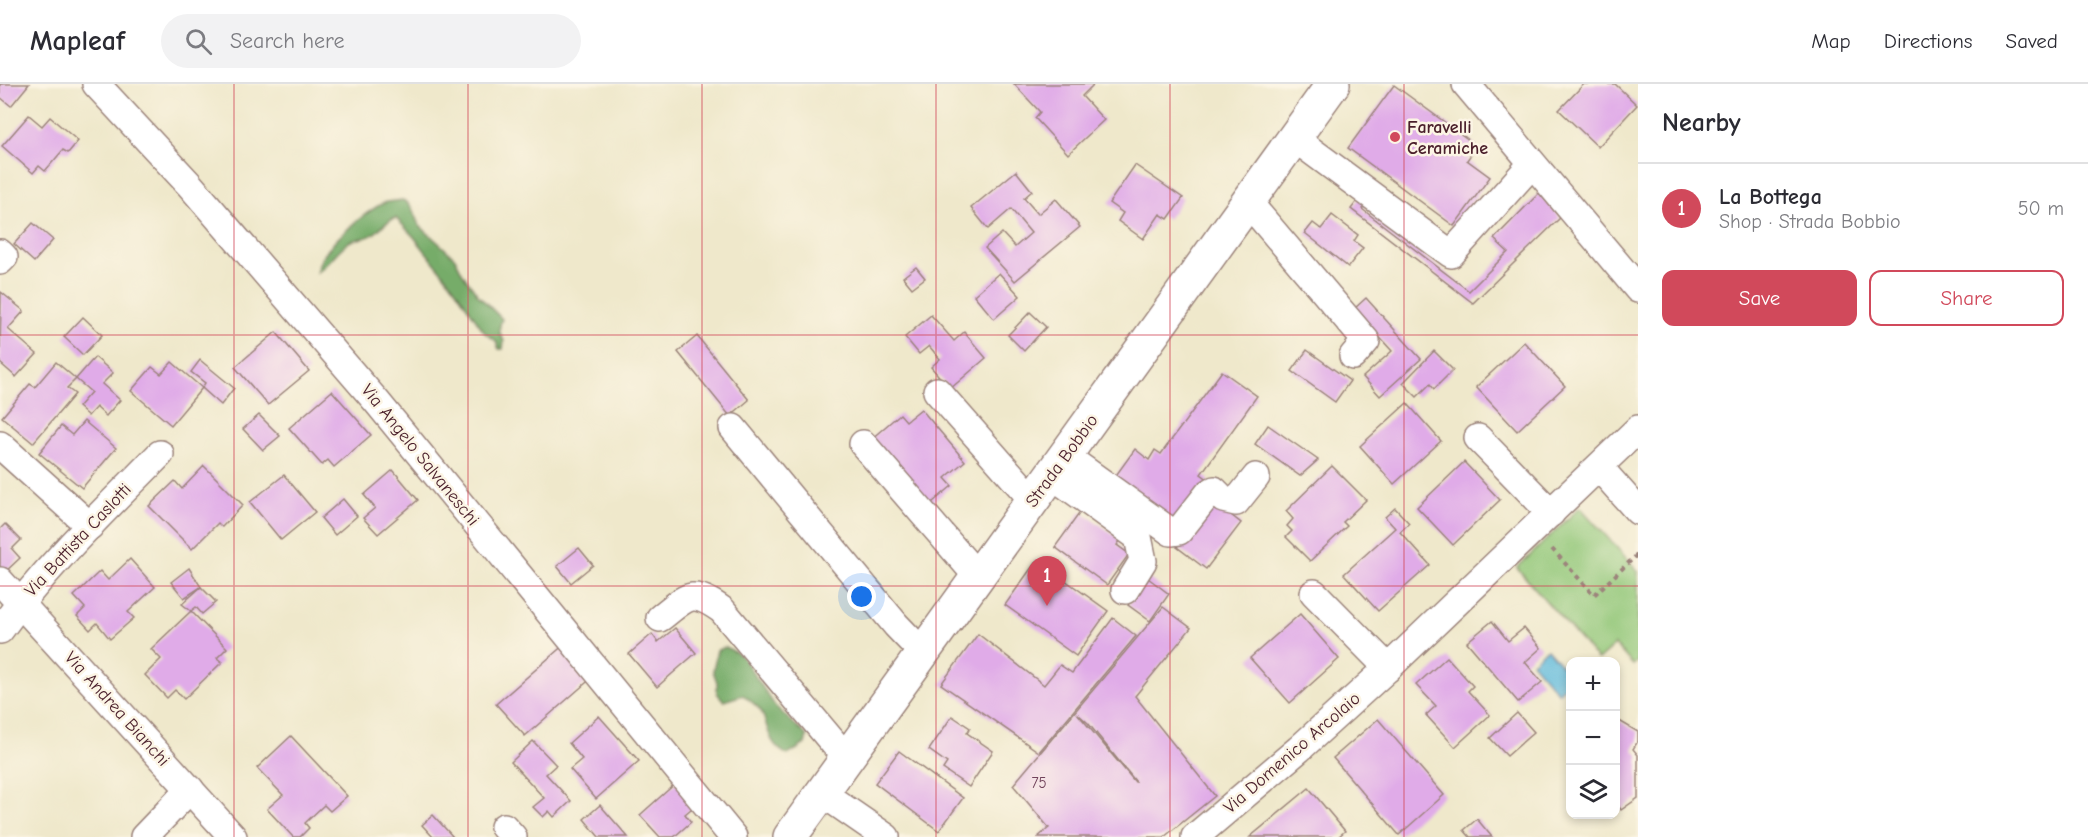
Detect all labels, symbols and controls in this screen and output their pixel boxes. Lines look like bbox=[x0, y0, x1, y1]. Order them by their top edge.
search box bbox=[161, 14, 581, 68]
text: Mapleaf bbox=[30, 25, 125, 57]
icon: search bbox=[182, 25, 215, 58]
text: Search here bbox=[230, 28, 344, 54]
text: Map bbox=[1811, 29, 1851, 53]
text: Directions bbox=[1884, 29, 1973, 53]
text: Saved bbox=[2006, 29, 2058, 53]
text: Nearby bbox=[1662, 108, 1741, 138]
place label: Faravelli Ceramiche bbox=[1407, 117, 1488, 159]
marker: Faravelli Ceramiche bbox=[1388, 130, 1402, 144]
text: La Bottega bbox=[1719, 184, 1822, 210]
text: 1 bbox=[1678, 197, 1685, 220]
text: 50 m bbox=[2018, 197, 2064, 220]
text: Shop · Strada Bobbio bbox=[1719, 210, 1901, 233]
button: Save bbox=[1662, 270, 1857, 326]
button: Share bbox=[1869, 270, 2064, 326]
street label: Via Angelo Salvaneschi bbox=[356, 380, 484, 530]
street label: Strada Bobbio bbox=[1021, 411, 1103, 511]
street label: Via Battista Caslotti bbox=[20, 479, 136, 601]
pin: 1 bbox=[1028, 556, 1066, 606]
your location bbox=[847, 582, 876, 611]
street label: Via Andrea Bianchi bbox=[60, 647, 174, 771]
map controls bbox=[1566, 657, 1620, 819]
button: + bbox=[1566, 657, 1620, 711]
street label: Via Domenico Arcolaio bbox=[1219, 688, 1365, 818]
button: − bbox=[1566, 711, 1620, 765]
button: layers bbox=[1566, 765, 1620, 819]
house number: 75 bbox=[1031, 774, 1047, 792]

